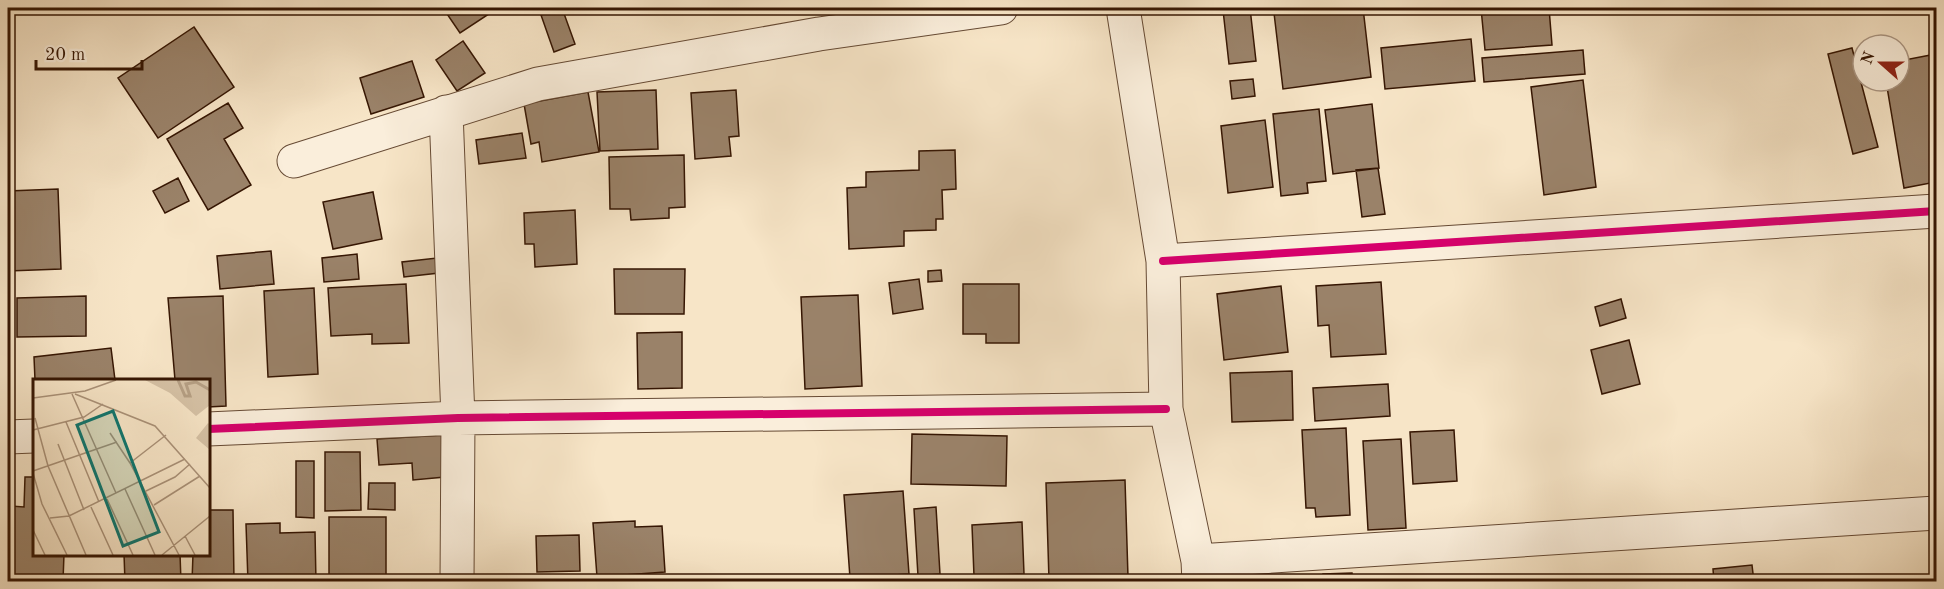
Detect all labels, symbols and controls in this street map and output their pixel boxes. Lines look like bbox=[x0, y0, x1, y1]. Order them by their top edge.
scale bar bbox=[36, 33, 142, 71]
north arrow bbox=[1851, 33, 1911, 93]
text: 20 m bbox=[45, 46, 85, 64]
text: N bbox=[1859, 49, 1879, 67]
inset map bbox=[33, 379, 210, 556]

